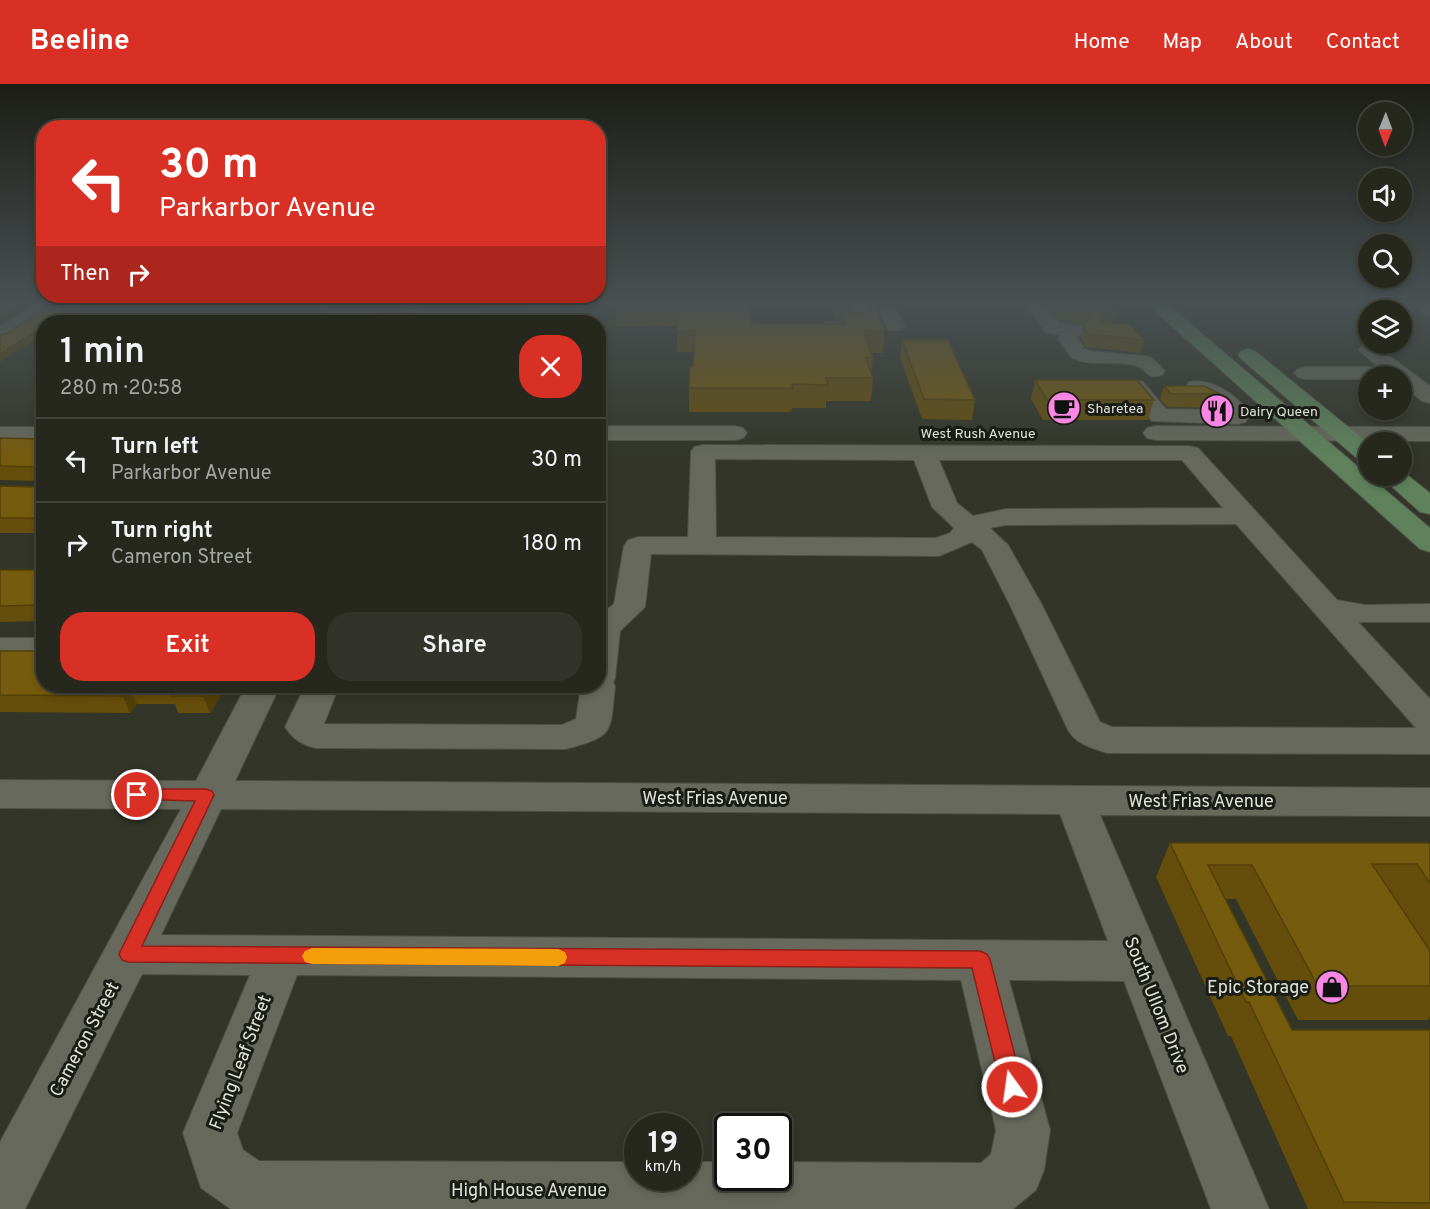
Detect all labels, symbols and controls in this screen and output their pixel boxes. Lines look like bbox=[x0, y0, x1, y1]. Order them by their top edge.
text: Beeline bbox=[30, 24, 130, 60]
text: Home bbox=[1074, 29, 1130, 56]
text: Map bbox=[1163, 29, 1202, 56]
text: About bbox=[1235, 29, 1293, 56]
text: Contact bbox=[1326, 29, 1400, 56]
north arrow bbox=[1358, 102, 1412, 156]
map controls bbox=[1358, 102, 1412, 486]
text: 30 m bbox=[159, 140, 258, 193]
icon: left bbox=[60, 144, 138, 222]
button: sound bbox=[1358, 168, 1412, 222]
text: Parkarbor Avenue bbox=[159, 192, 376, 226]
button: search bbox=[1358, 234, 1412, 288]
icon: right bbox=[122, 258, 155, 291]
text: Then bbox=[60, 261, 110, 288]
button: layers bbox=[1358, 300, 1412, 354]
text: 1 min bbox=[60, 330, 145, 376]
button: close bbox=[519, 335, 582, 398]
button: + bbox=[1358, 366, 1412, 420]
text: 280 m · 20:58 bbox=[60, 376, 182, 402]
cafe icon: Sharetea bbox=[1046, 390, 1082, 426]
restaurant icon: Dairy Queen bbox=[1199, 393, 1235, 429]
place label: Sharetea bbox=[1087, 401, 1143, 418]
place label: Dairy Queen bbox=[1240, 404, 1318, 421]
street label: West Rush Avenue bbox=[921, 426, 1035, 443]
button: − bbox=[1358, 432, 1412, 486]
text: Turn left bbox=[111, 434, 199, 461]
icon: left bbox=[60, 444, 93, 477]
text: 30 m bbox=[531, 447, 582, 474]
text: Parkarbor Avenue bbox=[111, 461, 271, 487]
text: Turn right bbox=[111, 518, 213, 545]
icon: right bbox=[60, 528, 93, 561]
text: 180 m bbox=[523, 531, 582, 558]
text: Cameron Street bbox=[111, 545, 252, 571]
button: Exit bbox=[60, 612, 315, 681]
button: Share bbox=[327, 612, 582, 681]
pin bbox=[111, 769, 162, 820]
icon: arrive bbox=[120, 778, 153, 811]
street label: West Frias Avenue bbox=[642, 788, 788, 811]
street label: West Frias Avenue bbox=[1128, 791, 1274, 814]
street label: South Ullom Drive bbox=[1118, 934, 1193, 1077]
shop icon: Epic Storage bbox=[1314, 969, 1350, 1005]
place label: Epic Storage bbox=[1207, 977, 1309, 1000]
street label: Cameron Street bbox=[45, 978, 125, 1101]
street label: Flying Leaf Street bbox=[205, 992, 278, 1133]
position arrow bbox=[980, 1055, 1044, 1119]
speed limit sign: 30 bbox=[714, 1113, 792, 1191]
text: 19 bbox=[648, 1126, 678, 1163]
text: km/h bbox=[645, 1158, 681, 1177]
street label: High House Avenue bbox=[451, 1180, 607, 1203]

